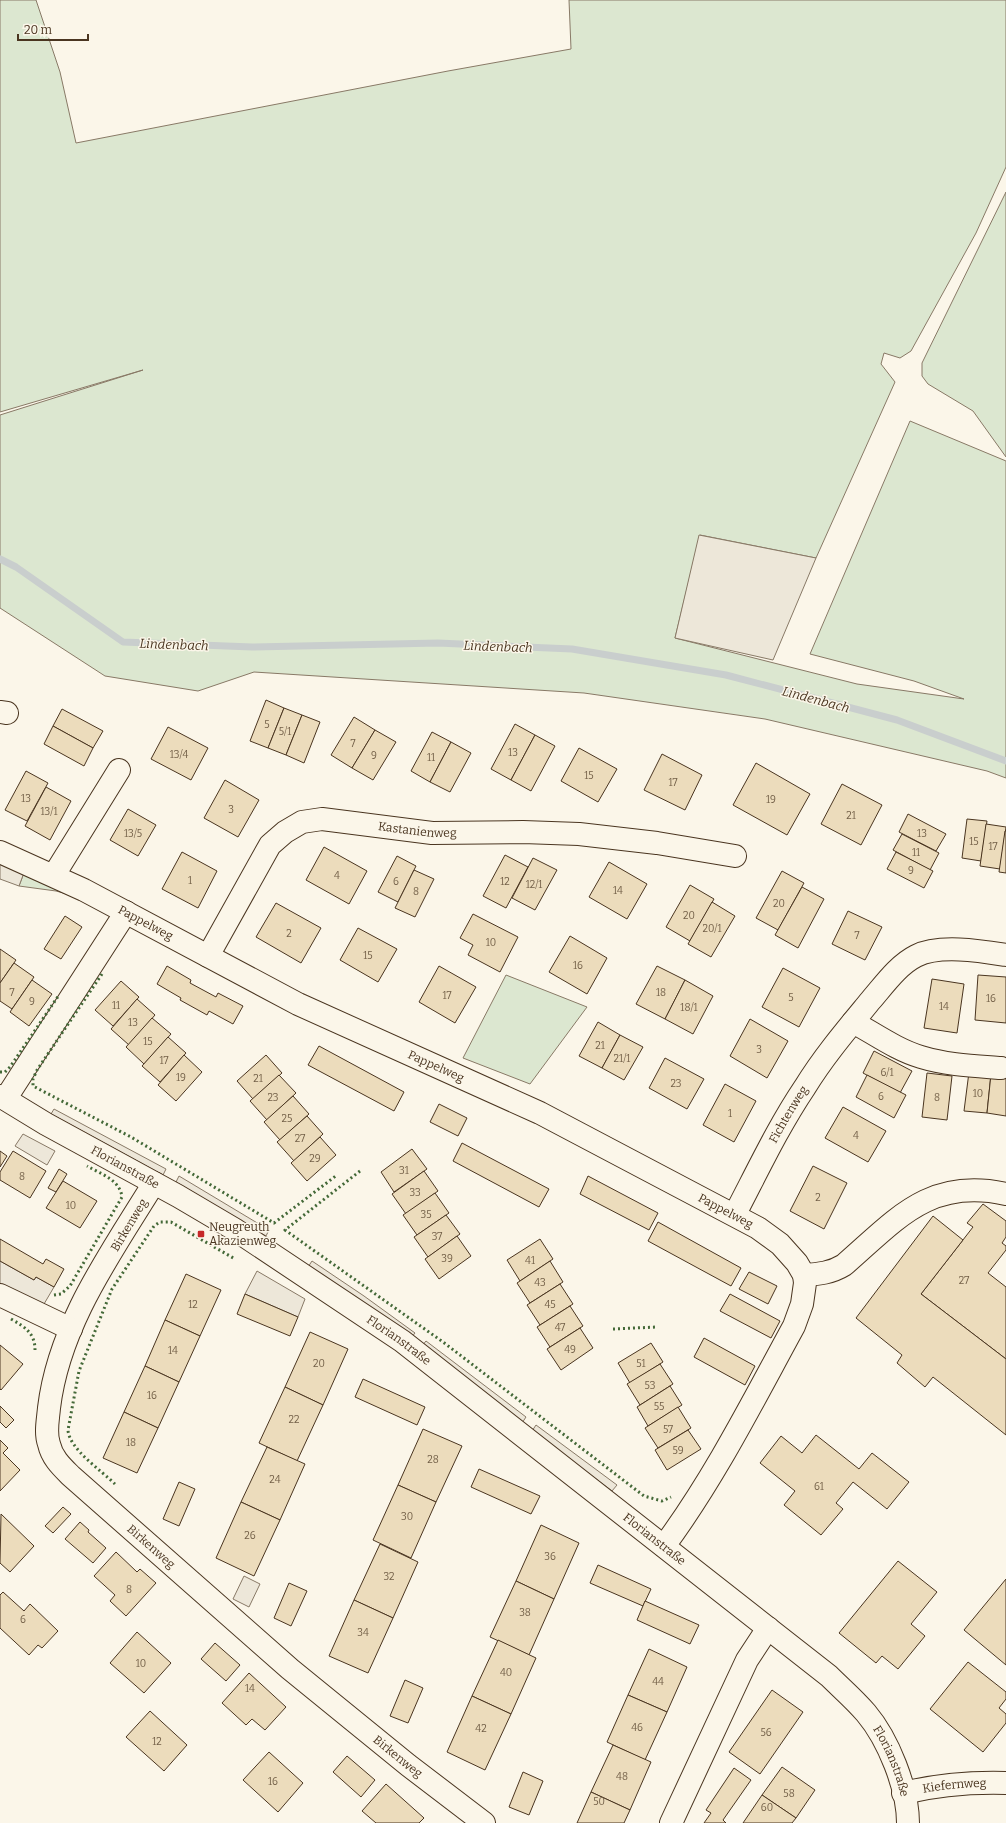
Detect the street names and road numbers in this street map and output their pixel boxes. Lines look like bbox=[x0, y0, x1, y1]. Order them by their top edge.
street label: Kastanienweg bbox=[377, 819, 457, 840]
street label: Pappelweg bbox=[116, 902, 176, 943]
street label: Pappelweg bbox=[406, 1047, 467, 1085]
street label: Fichtenweg bbox=[766, 1083, 811, 1146]
street label: Florianstraße bbox=[89, 1143, 162, 1191]
street label: Pappelweg bbox=[696, 1191, 756, 1231]
street label: Birkenweg bbox=[108, 1196, 150, 1254]
street label: Florianstraße bbox=[364, 1312, 434, 1368]
street label: Florianstraße bbox=[620, 1510, 689, 1568]
street label: Birkenweg bbox=[124, 1522, 178, 1572]
street label: Florianstraße bbox=[870, 1723, 912, 1798]
street label: Birkenweg bbox=[370, 1733, 425, 1781]
street label: Kiefernweg bbox=[921, 1776, 987, 1796]

